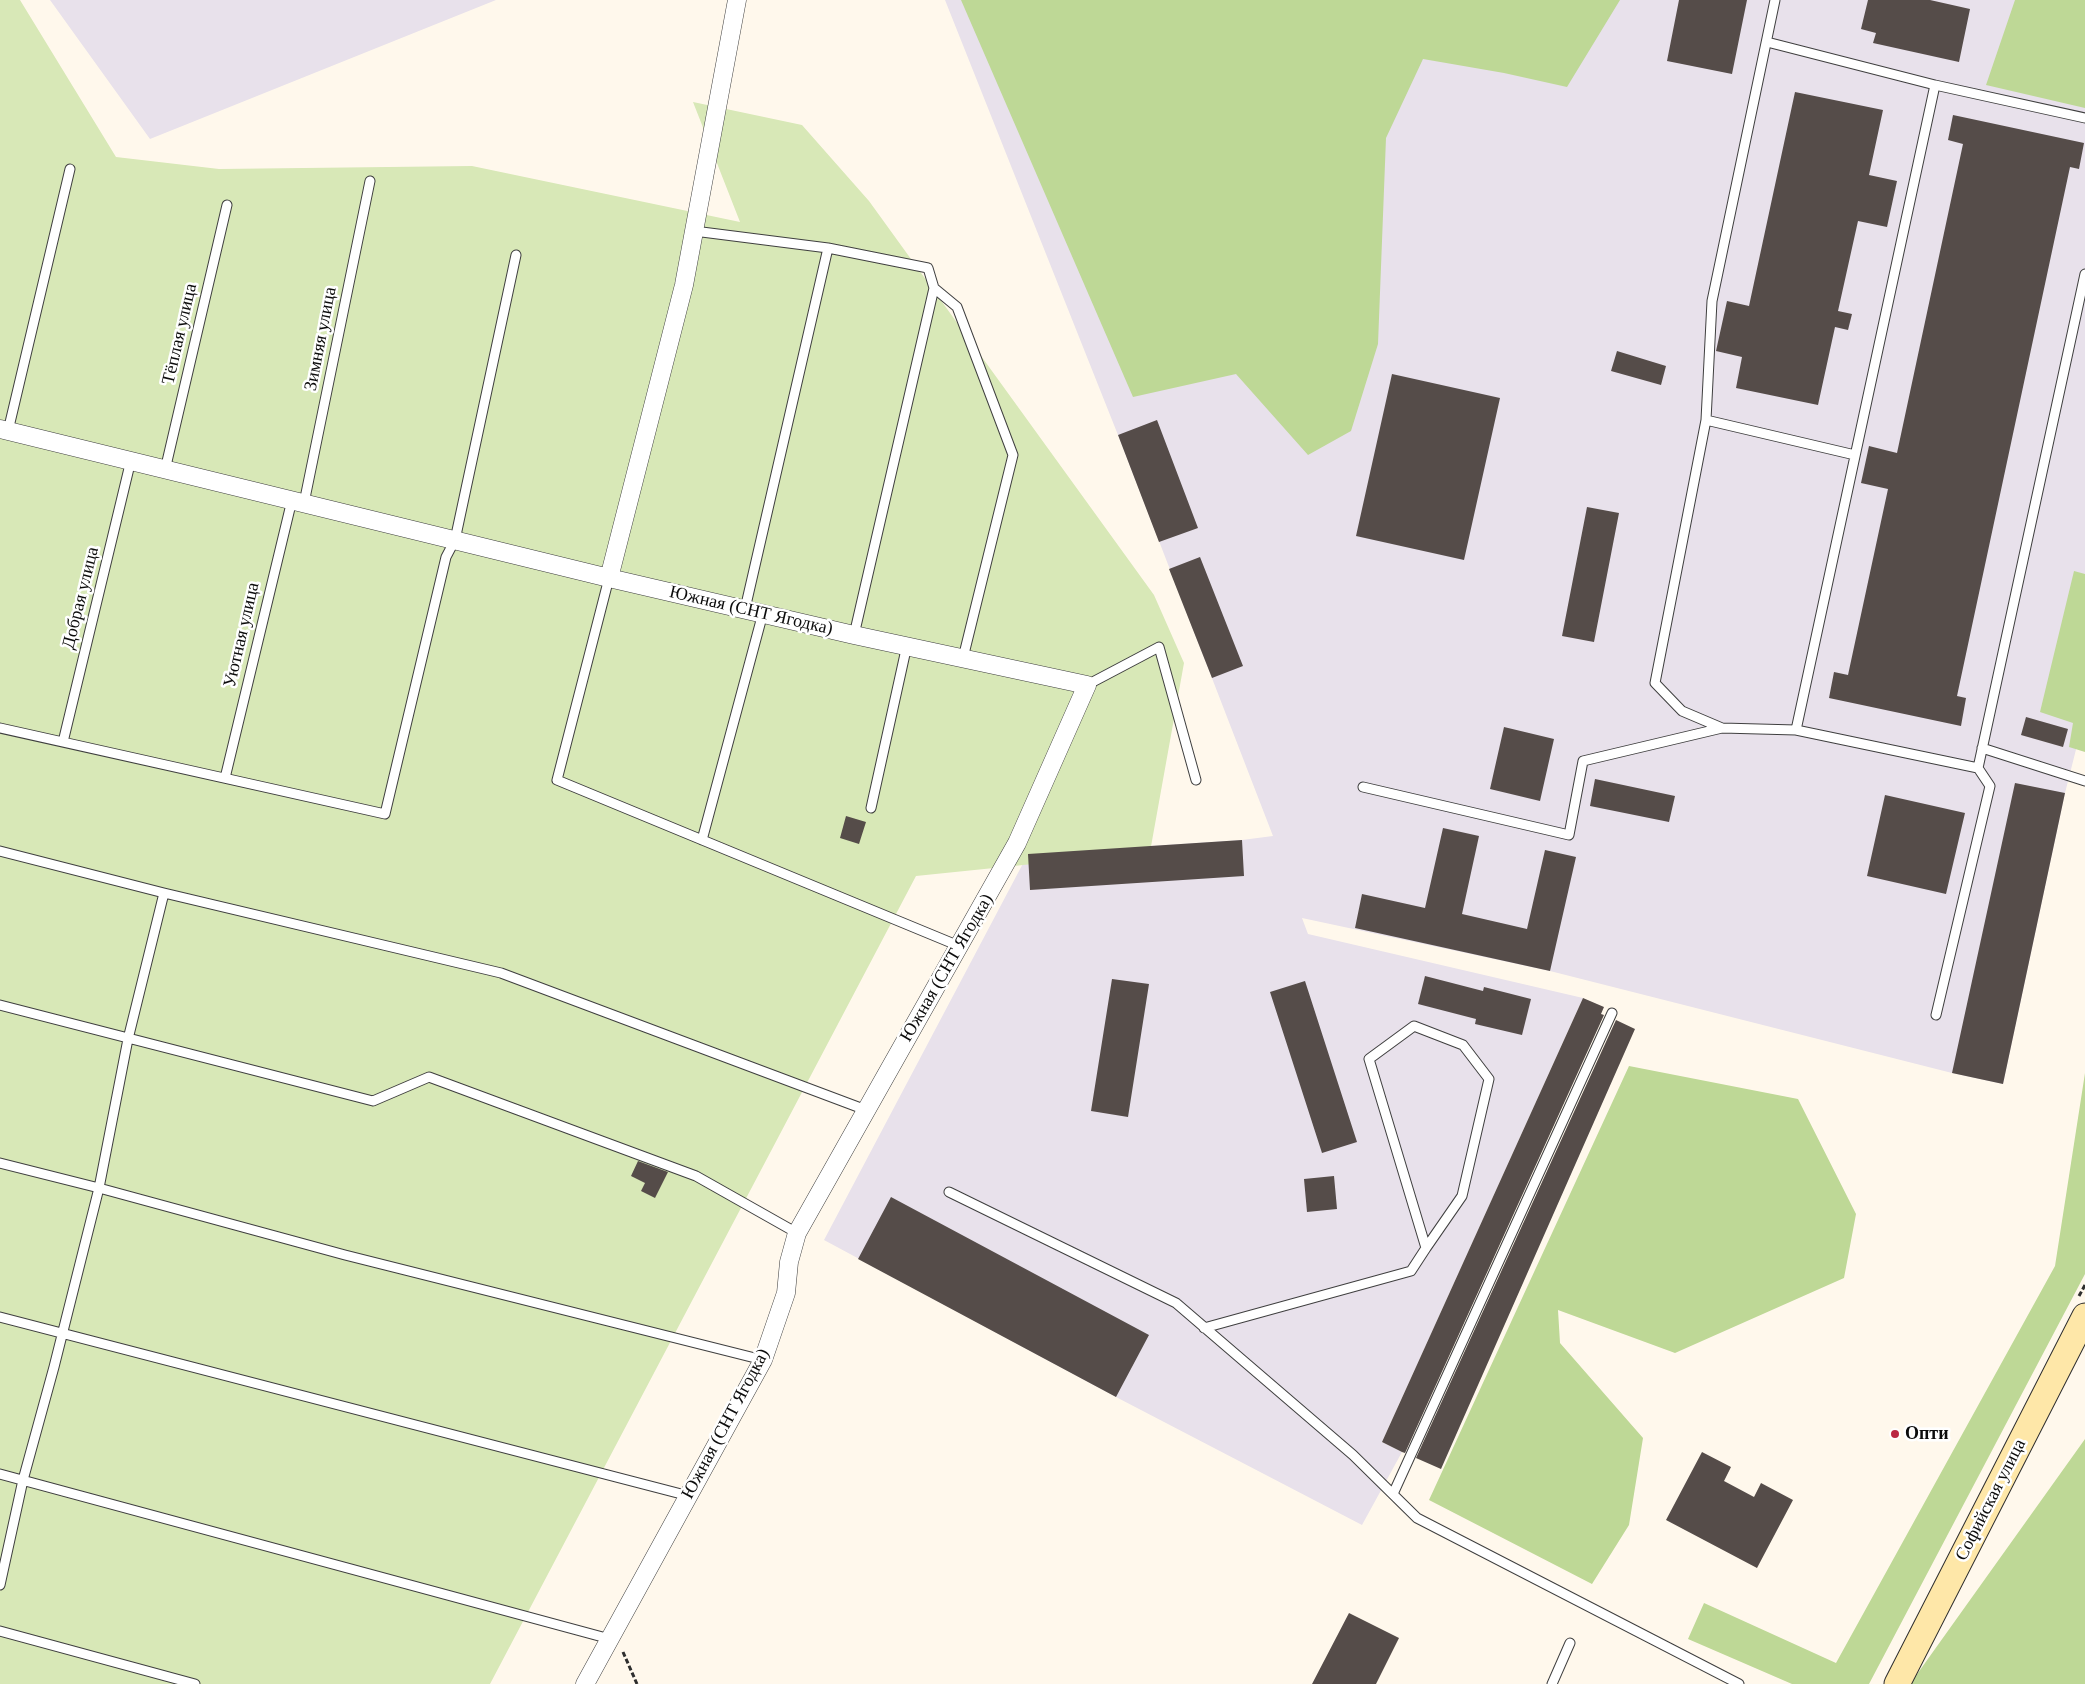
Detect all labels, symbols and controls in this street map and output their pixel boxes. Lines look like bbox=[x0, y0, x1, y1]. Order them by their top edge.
street label: Тёплая улица bbox=[158, 281, 202, 387]
street label: Зимняя улица bbox=[300, 285, 342, 393]
street label: Добрая улица bbox=[58, 545, 104, 651]
street label: Уютная улица bbox=[219, 580, 265, 690]
street label: Южная (СНТ Ягодка) bbox=[667, 582, 835, 640]
street label: Южная (СНТ Ягодка) bbox=[896, 890, 998, 1046]
street label: Южная (СНТ Ягодка) bbox=[677, 1345, 775, 1503]
place label: Опти bbox=[1905, 1423, 1949, 1445]
marker: Опти bbox=[1889, 1428, 1901, 1440]
street label: Софийская улица bbox=[1951, 1436, 2031, 1564]

